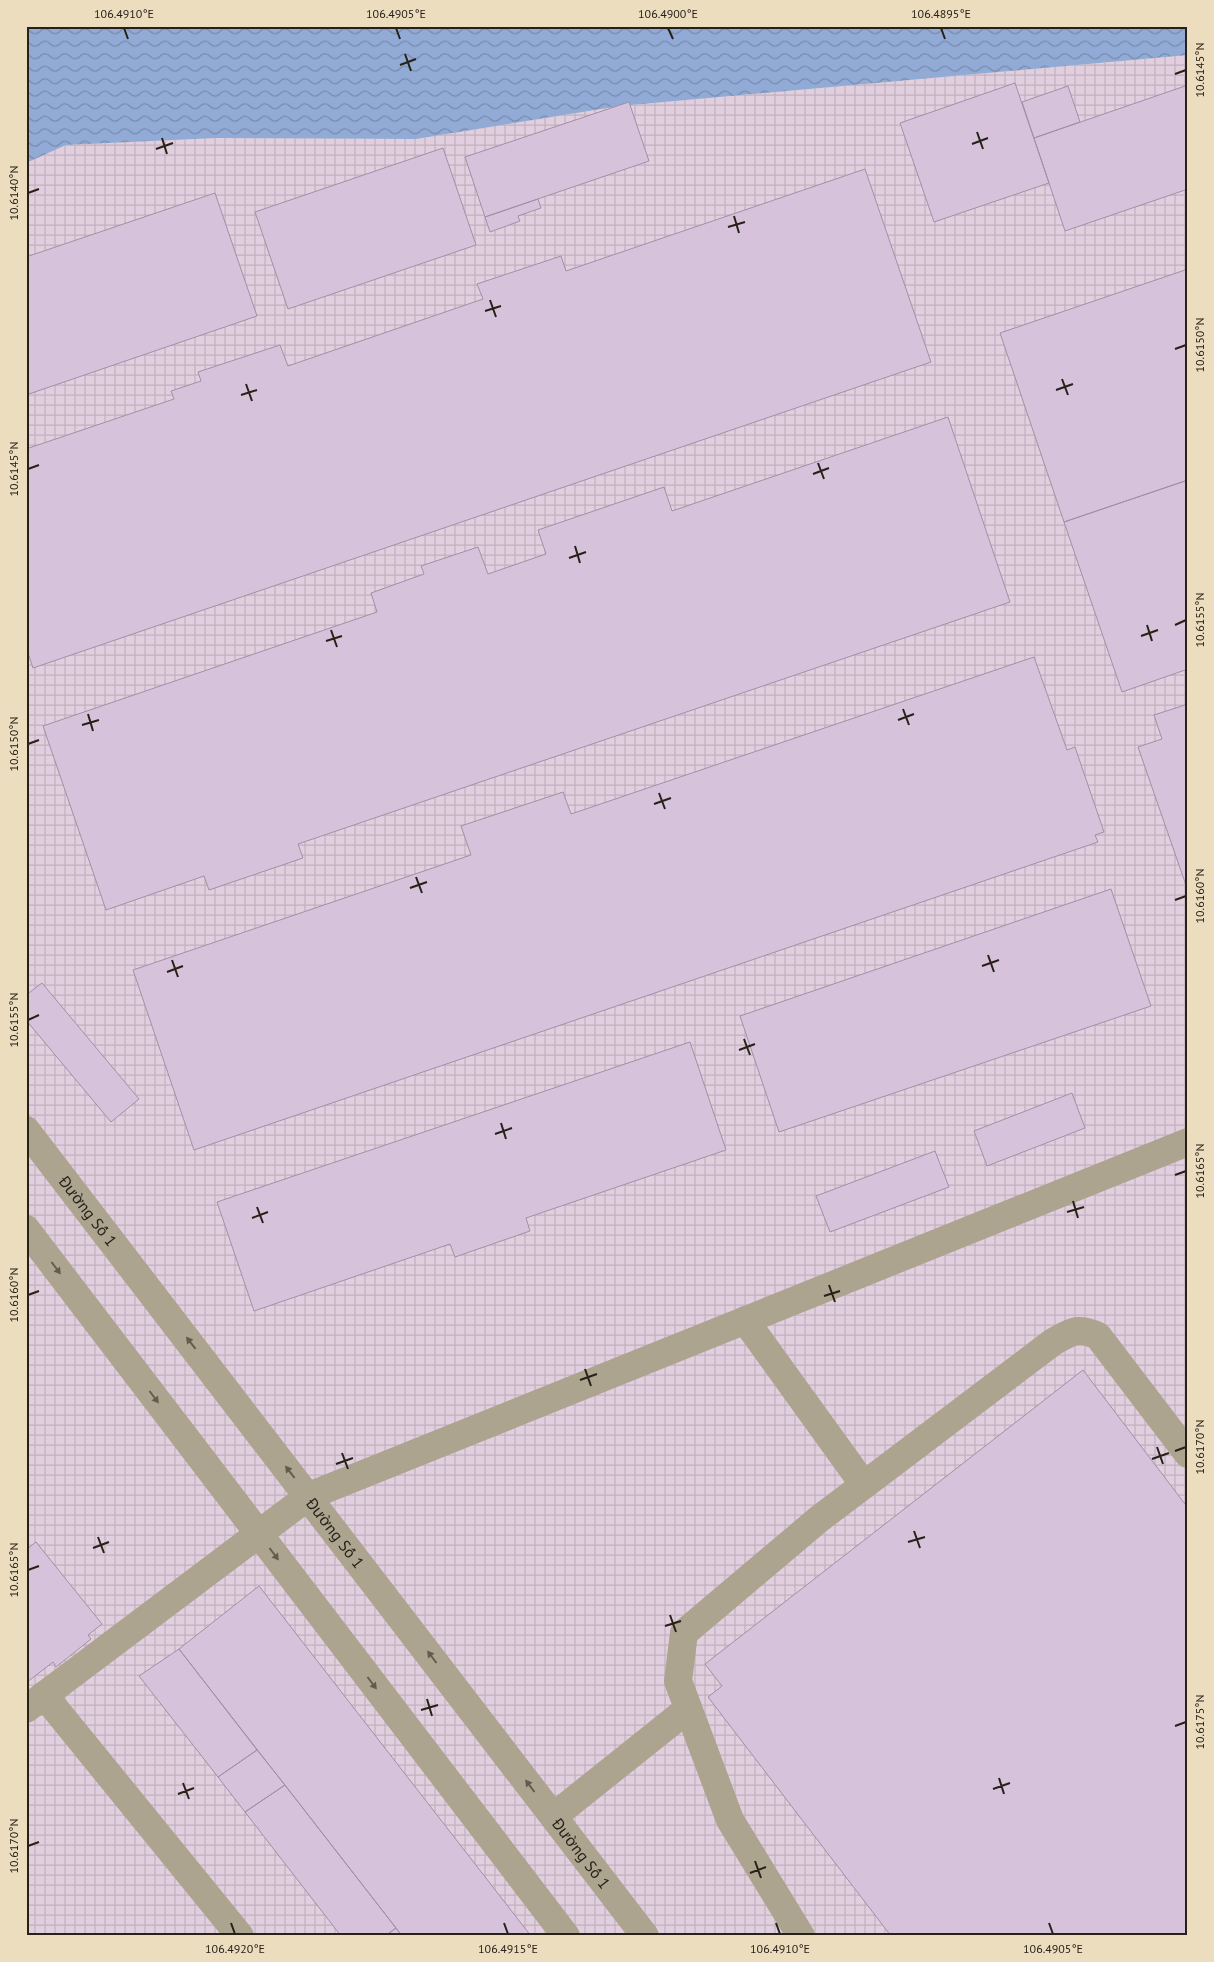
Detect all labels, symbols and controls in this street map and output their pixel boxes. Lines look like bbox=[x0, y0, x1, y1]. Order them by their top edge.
text: 106.4910°E bbox=[94, 6, 154, 21]
text: 106.4905°E bbox=[366, 6, 426, 21]
text: 106.4900°E bbox=[638, 6, 698, 21]
text: 106.4895°E bbox=[911, 6, 971, 21]
text: 10.6145°N bbox=[1192, 43, 1207, 97]
text: 10.6140°N bbox=[6, 166, 21, 220]
text: 10.6150°N bbox=[1192, 318, 1207, 372]
text: 10.6145°N bbox=[6, 442, 21, 496]
text: 10.6155°N bbox=[1192, 593, 1207, 647]
text: 10.6150°N bbox=[6, 717, 21, 771]
text: 10.6160°N bbox=[1192, 869, 1207, 923]
text: 10.6155°N bbox=[6, 993, 21, 1047]
text: 10.6165°N bbox=[1192, 1144, 1207, 1198]
street label: Đường Số 1 bbox=[54, 1171, 121, 1250]
one-way arrow bbox=[50, 1261, 61, 1274]
text: 10.6160°N bbox=[6, 1268, 21, 1322]
one-way arrow bbox=[186, 1336, 196, 1350]
one-way arrow bbox=[149, 1390, 159, 1404]
text: 10.6170°N bbox=[1192, 1420, 1207, 1474]
one-way arrow bbox=[285, 1466, 296, 1479]
street label: Đường Số 1 bbox=[301, 1493, 369, 1572]
text: 10.6165°N bbox=[6, 1543, 21, 1597]
one-way arrow bbox=[268, 1548, 279, 1561]
one-way arrow bbox=[426, 1650, 437, 1663]
one-way arrow bbox=[367, 1677, 378, 1690]
text: 10.6175°N bbox=[1192, 1695, 1207, 1749]
one-way arrow bbox=[525, 1780, 536, 1793]
street label: Đường Số 1 bbox=[548, 1813, 615, 1893]
text: 10.6170°N bbox=[6, 1819, 21, 1873]
text: 106.4920°E bbox=[205, 1941, 265, 1956]
text: 106.4915°E bbox=[478, 1941, 538, 1956]
text: 106.4910°E bbox=[750, 1941, 810, 1956]
text: 106.4905°E bbox=[1023, 1941, 1083, 1956]

